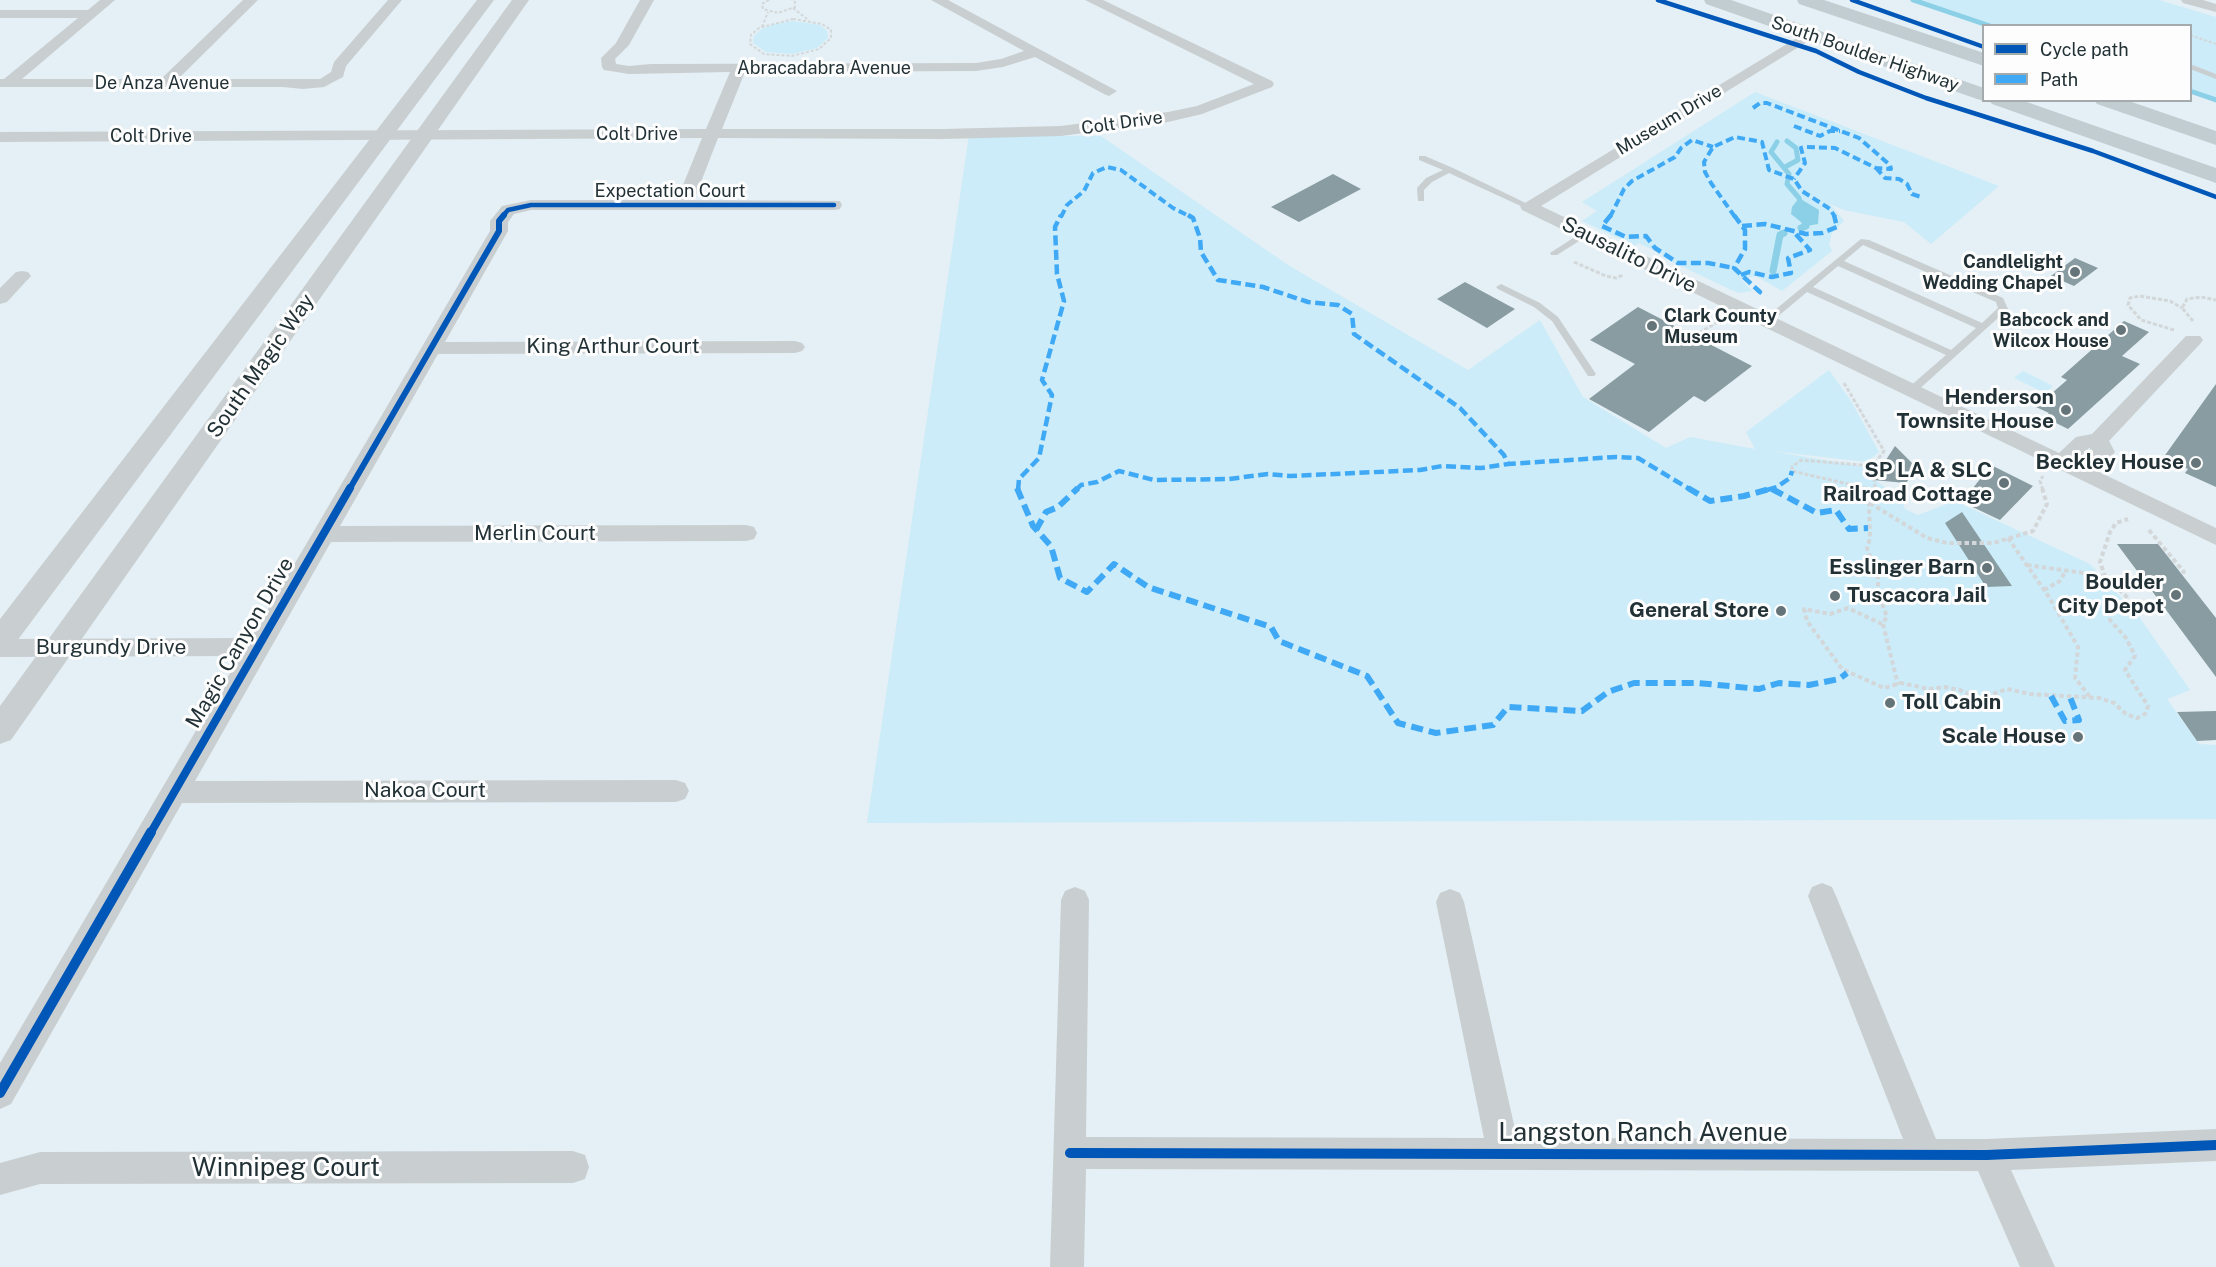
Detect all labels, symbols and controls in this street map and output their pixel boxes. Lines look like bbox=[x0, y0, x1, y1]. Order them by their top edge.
street label: South Boulder Highway bbox=[1768, 12, 1962, 96]
legend bbox=[1982, 24, 2192, 102]
text: Cycle path bbox=[2040, 39, 2129, 60]
street label: Abracadabra Avenue bbox=[737, 57, 911, 79]
text: Path bbox=[2040, 69, 2078, 90]
street label: De Anza Avenue bbox=[94, 72, 230, 94]
street label: Museum Drive bbox=[1612, 80, 1726, 160]
street label: Colt Drive bbox=[1080, 107, 1164, 139]
street label: Colt Drive bbox=[596, 123, 678, 145]
street label: Colt Drive bbox=[110, 125, 192, 147]
street label: Expectation Court bbox=[594, 180, 746, 202]
street label: Sausalito Drive bbox=[1558, 212, 1700, 298]
place label: Candlelight Wedding Chapel bbox=[1922, 251, 2063, 294]
marker: Candlelight Wedding Chapel bbox=[2068, 265, 2082, 279]
street label: South Magic Way bbox=[202, 289, 320, 443]
place label: Clark County Museum bbox=[1664, 305, 1777, 348]
place label: Babcock and Wilcox House bbox=[1993, 309, 2109, 352]
marker: Clark County Museum bbox=[1645, 319, 1659, 333]
marker: Babcock and Wilcox House bbox=[2114, 323, 2128, 337]
street label: King Arthur Court bbox=[526, 334, 700, 360]
place label: Henderson Townsite House bbox=[1896, 385, 2054, 435]
marker: Henderson Townsite House bbox=[2059, 403, 2073, 417]
place label: Beckley House bbox=[2036, 450, 2184, 476]
marker: Beckley House bbox=[2189, 456, 2203, 470]
place label: SP LA & SLC Railroad Cottage bbox=[1823, 458, 1992, 508]
marker: SP LA & SLC Railroad Cottage bbox=[1997, 476, 2011, 490]
street label: Merlin Court bbox=[474, 521, 596, 547]
street label: Magic Canyon Drive bbox=[181, 553, 299, 733]
place label: Esslinger Barn bbox=[1829, 555, 1975, 581]
marker: Esslinger Barn bbox=[1980, 561, 1994, 575]
place label: Boulder City Depot bbox=[2058, 570, 2164, 620]
place label: Tuscacora Jail bbox=[1847, 583, 1987, 609]
marker: Boulder City Depot bbox=[2169, 588, 2183, 602]
marker: Tuscacora Jail bbox=[1828, 589, 1842, 603]
place label: General Store bbox=[1629, 598, 1769, 624]
marker: General Store bbox=[1774, 604, 1788, 618]
street label: Burgundy Drive bbox=[36, 635, 186, 661]
place label: Toll Cabin bbox=[1902, 690, 2001, 716]
marker: Toll Cabin bbox=[1883, 696, 1897, 710]
place label: Scale House bbox=[1942, 724, 2066, 750]
marker: Scale House bbox=[2071, 730, 2085, 744]
street label: Nakoa Court bbox=[364, 778, 486, 804]
street label: Langston Ranch Avenue bbox=[1498, 1117, 1788, 1149]
street label: Winnipeg Court bbox=[192, 1152, 380, 1184]

